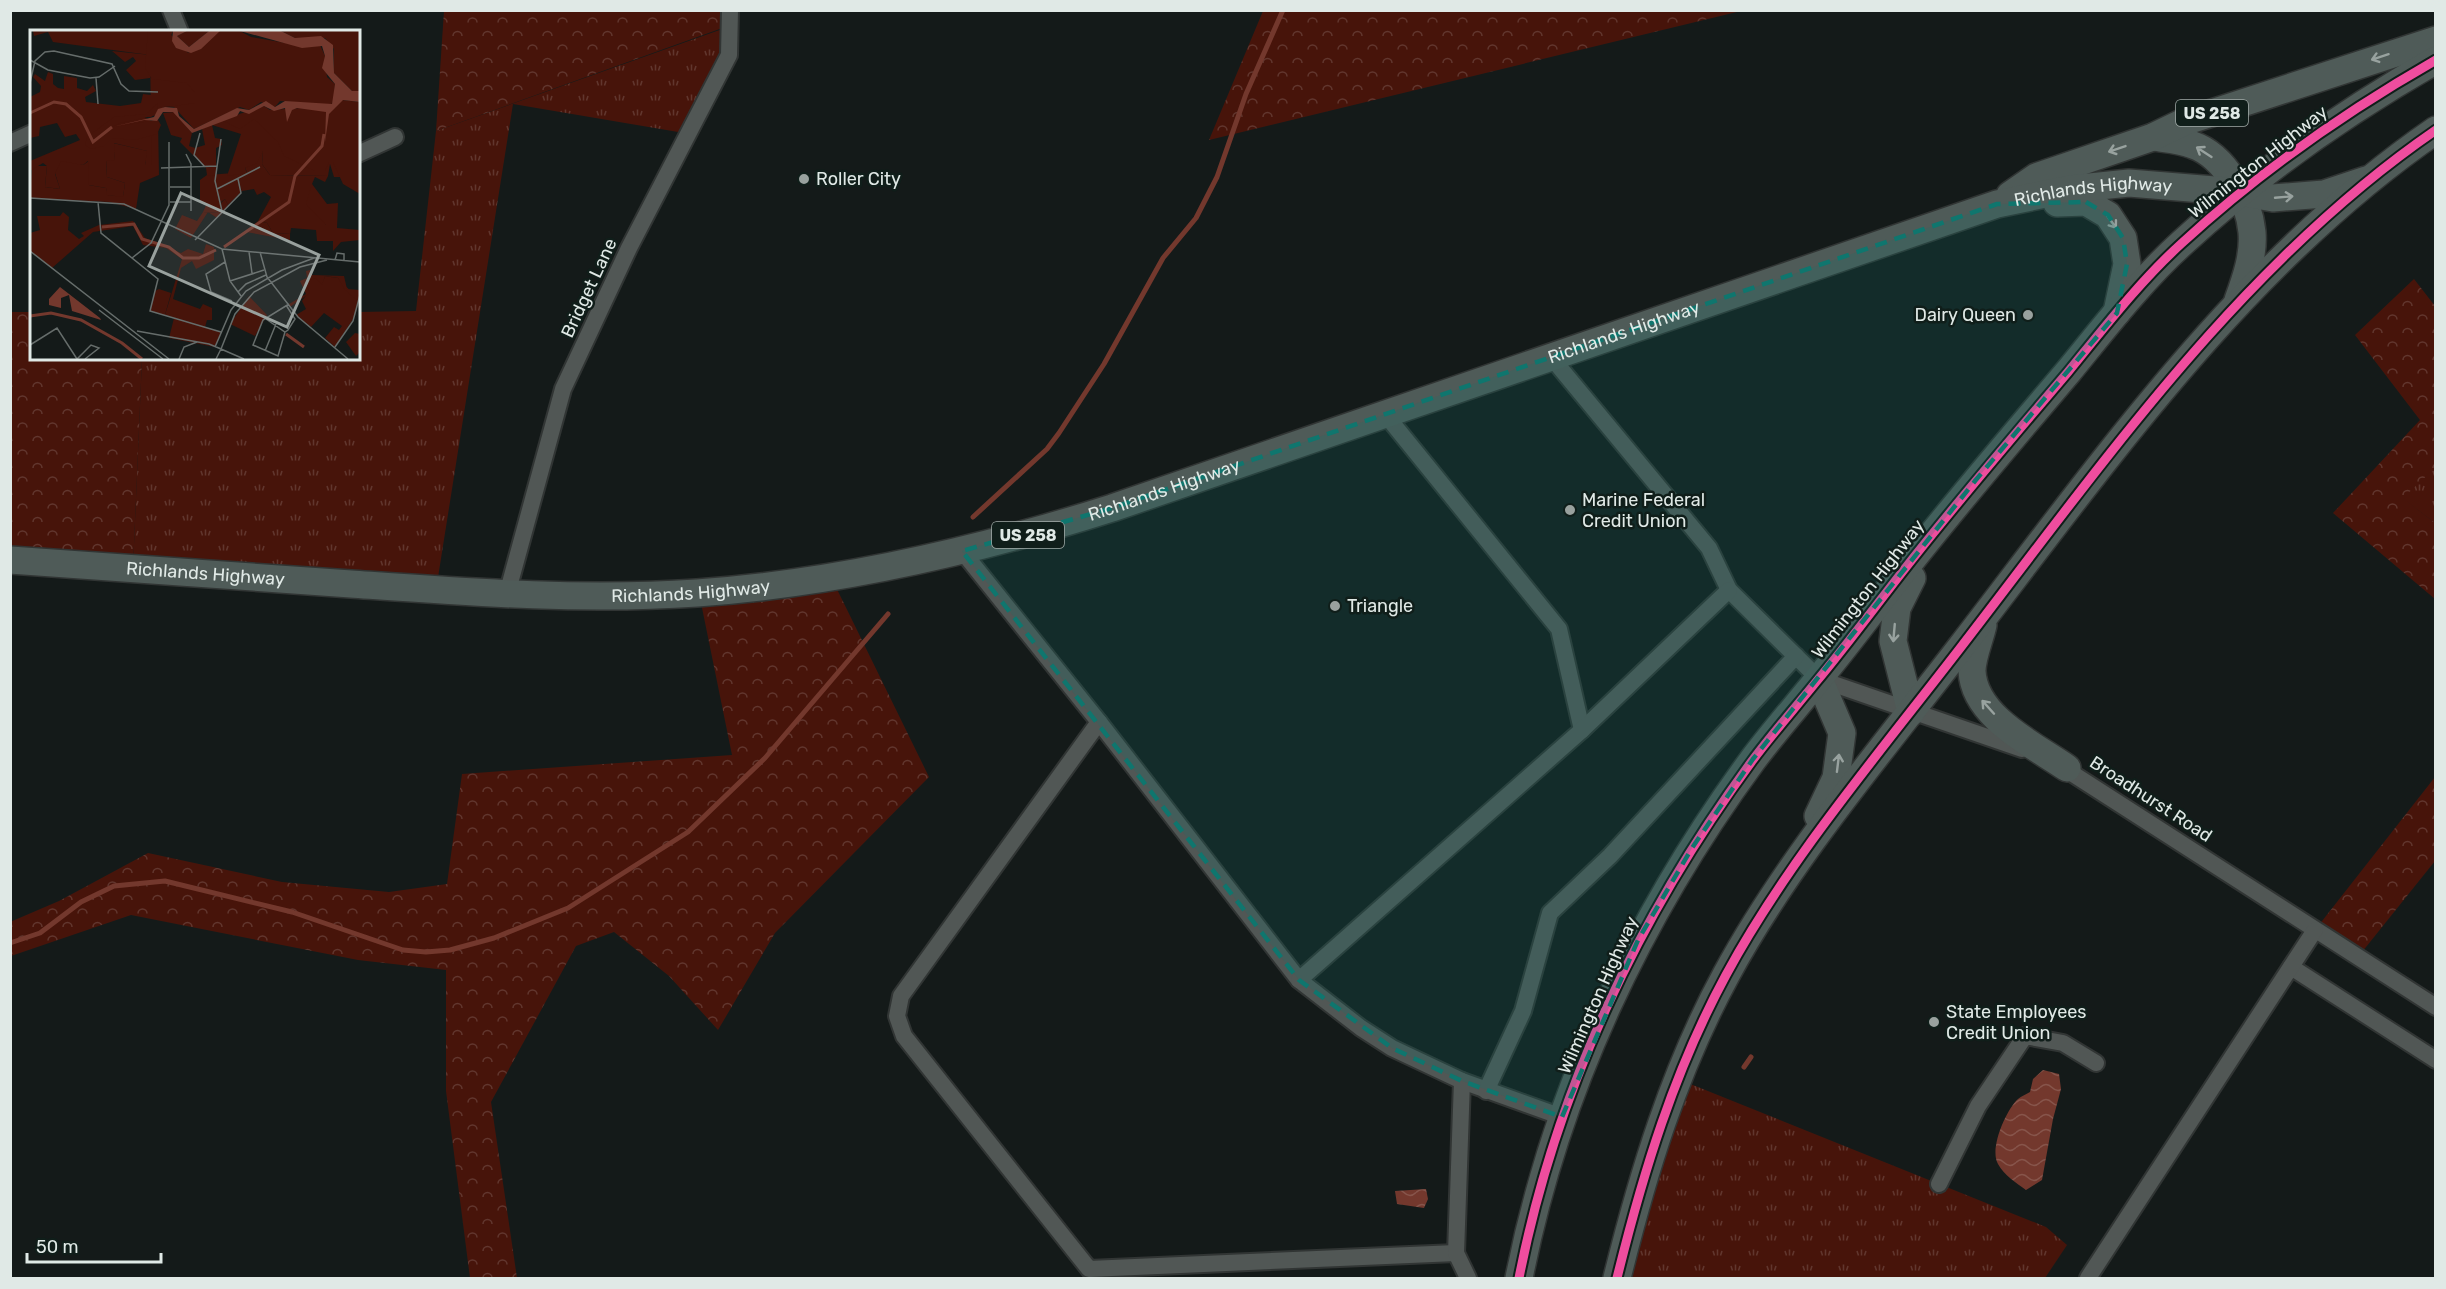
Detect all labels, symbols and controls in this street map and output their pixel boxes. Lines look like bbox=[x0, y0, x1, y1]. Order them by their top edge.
inset map bbox=[30, 30, 360, 360]
one-way arrow bbox=[2371, 52, 2390, 63]
road number: US 258 bbox=[2176, 100, 2248, 126]
street label: Wilmington Highway bbox=[2184, 101, 2332, 223]
one-way arrow bbox=[2108, 145, 2126, 156]
one-way arrow bbox=[2197, 146, 2213, 158]
place label: Roller City bbox=[816, 168, 901, 190]
marker: Roller City bbox=[797, 172, 811, 186]
street label: Richlands Highway bbox=[2012, 172, 2173, 211]
one-way arrow bbox=[2273, 191, 2293, 202]
one-way arrow bbox=[2105, 213, 2117, 229]
street label: Bridget Lane bbox=[556, 235, 622, 341]
street label: Richlands Highway bbox=[1545, 296, 1703, 368]
place label: Dairy Queen bbox=[1915, 304, 2016, 326]
marker: Dairy Queen bbox=[2021, 308, 2035, 322]
street label: Richlands Highway bbox=[1085, 454, 1243, 526]
place label: Marine Federal Credit Union bbox=[1582, 489, 1705, 532]
marker: Marine Federal Credit Union bbox=[1563, 503, 1577, 517]
street label: Wilmington Highway bbox=[1807, 515, 1929, 663]
road number: US 258 bbox=[992, 522, 1064, 548]
street label: Richlands Highway bbox=[125, 557, 286, 590]
street label: Richlands Highway bbox=[611, 575, 771, 607]
place label: Triangle bbox=[1347, 595, 1413, 617]
marker: Triangle bbox=[1328, 599, 1342, 613]
one-way arrow bbox=[1888, 623, 1899, 642]
one-way arrow bbox=[1981, 700, 1995, 715]
street label: Broadhurst Road bbox=[2086, 751, 2216, 847]
one-way arrow bbox=[1833, 753, 1844, 773]
street label: Wilmington Highway bbox=[1553, 913, 1643, 1077]
place label: State Employees Credit Union bbox=[1946, 1001, 2087, 1044]
marker: State Employees Credit Union bbox=[1927, 1015, 1941, 1029]
scale bar bbox=[27, 1226, 160, 1264]
text: 50 m bbox=[36, 1236, 79, 1258]

